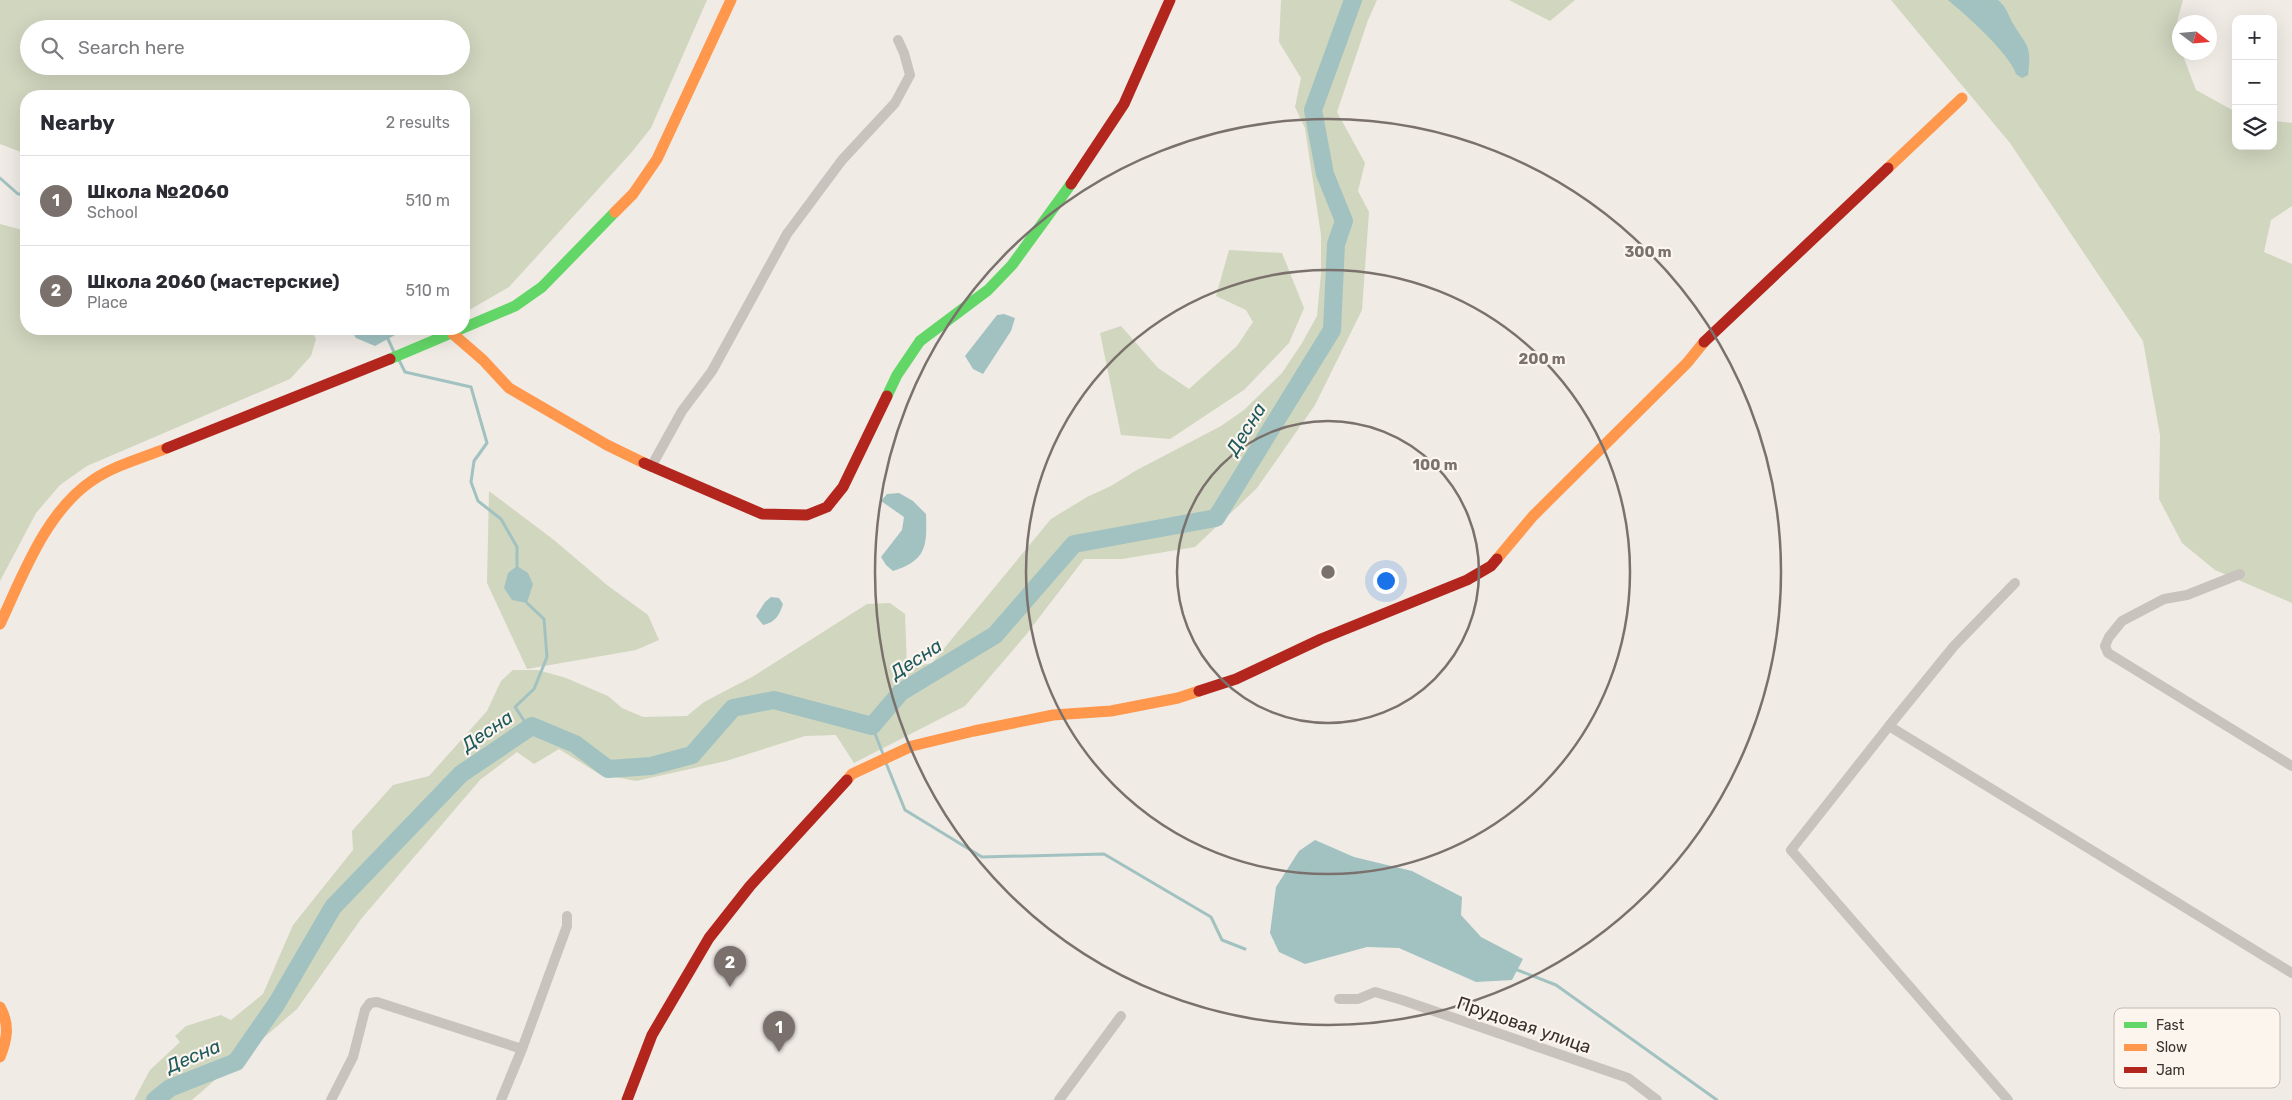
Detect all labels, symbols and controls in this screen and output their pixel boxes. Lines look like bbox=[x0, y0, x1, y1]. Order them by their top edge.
north arrow bbox=[2172, 15, 2217, 60]
map controls bbox=[2232, 15, 2277, 150]
button: + bbox=[2232, 15, 2277, 60]
search box bbox=[20, 20, 470, 75]
icon: search bbox=[38, 34, 66, 62]
text: Search here bbox=[78, 36, 185, 59]
button: − bbox=[2232, 60, 2277, 105]
button: layers bbox=[2232, 105, 2277, 150]
text: Nearby bbox=[40, 110, 115, 135]
text: 2 results bbox=[386, 113, 450, 132]
text: Школа №2060 bbox=[87, 180, 229, 203]
text: 1 bbox=[52, 191, 60, 210]
text: 510 m bbox=[406, 191, 450, 210]
text: School bbox=[87, 203, 138, 222]
text: 300 m bbox=[1624, 243, 1672, 261]
text: Школа 2060 (мастерские) bbox=[87, 270, 339, 293]
text: 2 bbox=[51, 281, 61, 300]
text: 510 m bbox=[406, 281, 450, 300]
text: Place bbox=[87, 293, 128, 312]
text: 200 m bbox=[1518, 350, 1566, 368]
water label: Десна bbox=[1220, 399, 1271, 461]
text: 100 m bbox=[1413, 456, 1457, 474]
centre of rings bbox=[1319, 563, 1337, 581]
your location bbox=[1373, 568, 1399, 594]
water label: Десна bbox=[884, 634, 946, 685]
water label: Десна bbox=[455, 705, 517, 758]
pin: 2 bbox=[714, 946, 746, 987]
street label: Прудовая улица bbox=[1454, 992, 1594, 1058]
legend bbox=[2114, 1008, 2280, 1088]
pin: 1 bbox=[763, 1011, 795, 1052]
text: Fast bbox=[2156, 1017, 2185, 1034]
water label: Десна bbox=[160, 1034, 224, 1079]
text: Slow bbox=[2156, 1039, 2187, 1056]
text: Jam bbox=[2156, 1062, 2185, 1079]

